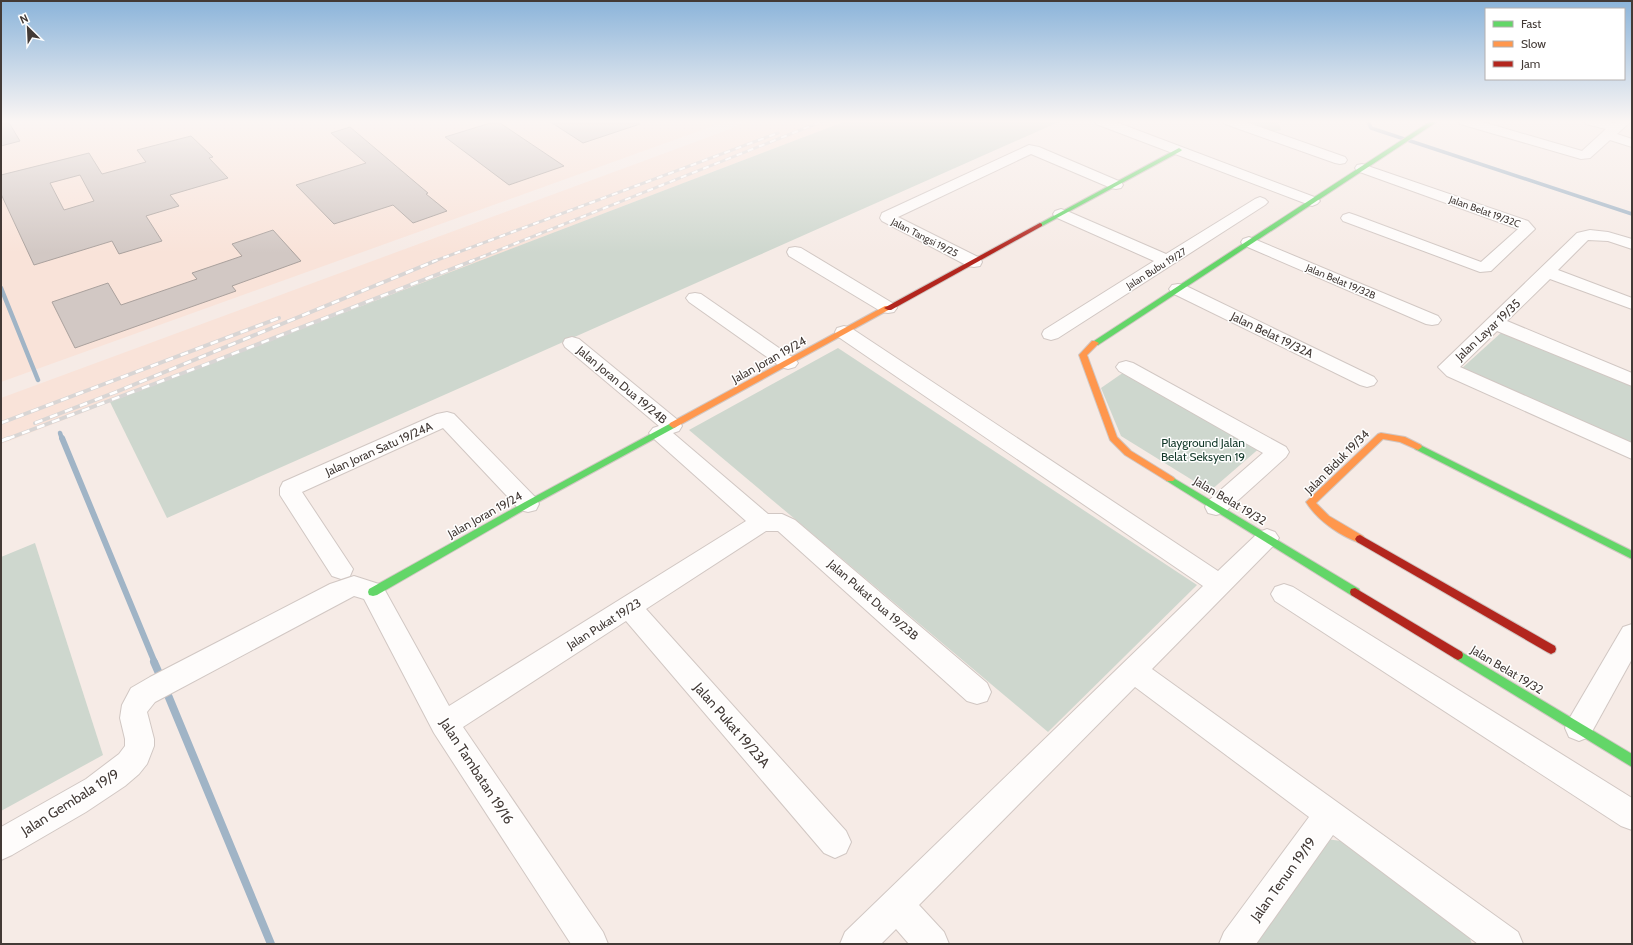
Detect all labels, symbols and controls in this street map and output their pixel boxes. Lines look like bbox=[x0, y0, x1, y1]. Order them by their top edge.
north arrow bbox=[8, 8, 48, 48]
legend bbox=[1485, 8, 1625, 80]
text: N bbox=[18, 11, 30, 27]
text: Fast bbox=[1521, 16, 1541, 31]
text: Slow bbox=[1521, 36, 1546, 51]
text: Jam bbox=[1520, 56, 1540, 71]
street label: Jalan Belat 19/32C bbox=[1447, 192, 1522, 230]
street label: Jalan Tangsi 19/25 bbox=[888, 215, 960, 260]
street label: Jalan Bubu 19/27 bbox=[1123, 245, 1189, 293]
street label: Jalan Belat 19/32B bbox=[1303, 261, 1378, 302]
street label: Jalan Layar 19/35 bbox=[1451, 296, 1523, 364]
street label: Jalan Belat 19/32A bbox=[1228, 308, 1316, 361]
street label: Jalan Joran 19/24 bbox=[728, 333, 809, 387]
street label: Jalan Joran Dua 19/24B bbox=[573, 342, 670, 427]
street label: Jalan Joran Satu 19/24A bbox=[322, 418, 435, 479]
street label: Jalan Biduk 19/34 bbox=[1301, 426, 1372, 498]
park label: Playground Jalan Belat Seksyen 19 bbox=[1161, 435, 1245, 464]
street label: Jalan Belat 19/32 bbox=[1190, 472, 1269, 528]
street label: Jalan Joran 19/24 bbox=[444, 488, 525, 542]
street label: Jalan Pukat Dua 19/23B bbox=[824, 556, 922, 643]
street label: Jalan Pukat 19/23 bbox=[563, 595, 644, 653]
street label: Jalan Belat 19/32 bbox=[1467, 641, 1546, 697]
street label: Jalan Pukat 19/23A bbox=[689, 678, 774, 772]
street label: Jalan Tambatan 19/16 bbox=[436, 714, 518, 827]
street label: Jalan Gembala 19/9 bbox=[17, 765, 122, 840]
street label: Jalan Tenun 19/19 bbox=[1246, 833, 1320, 926]

